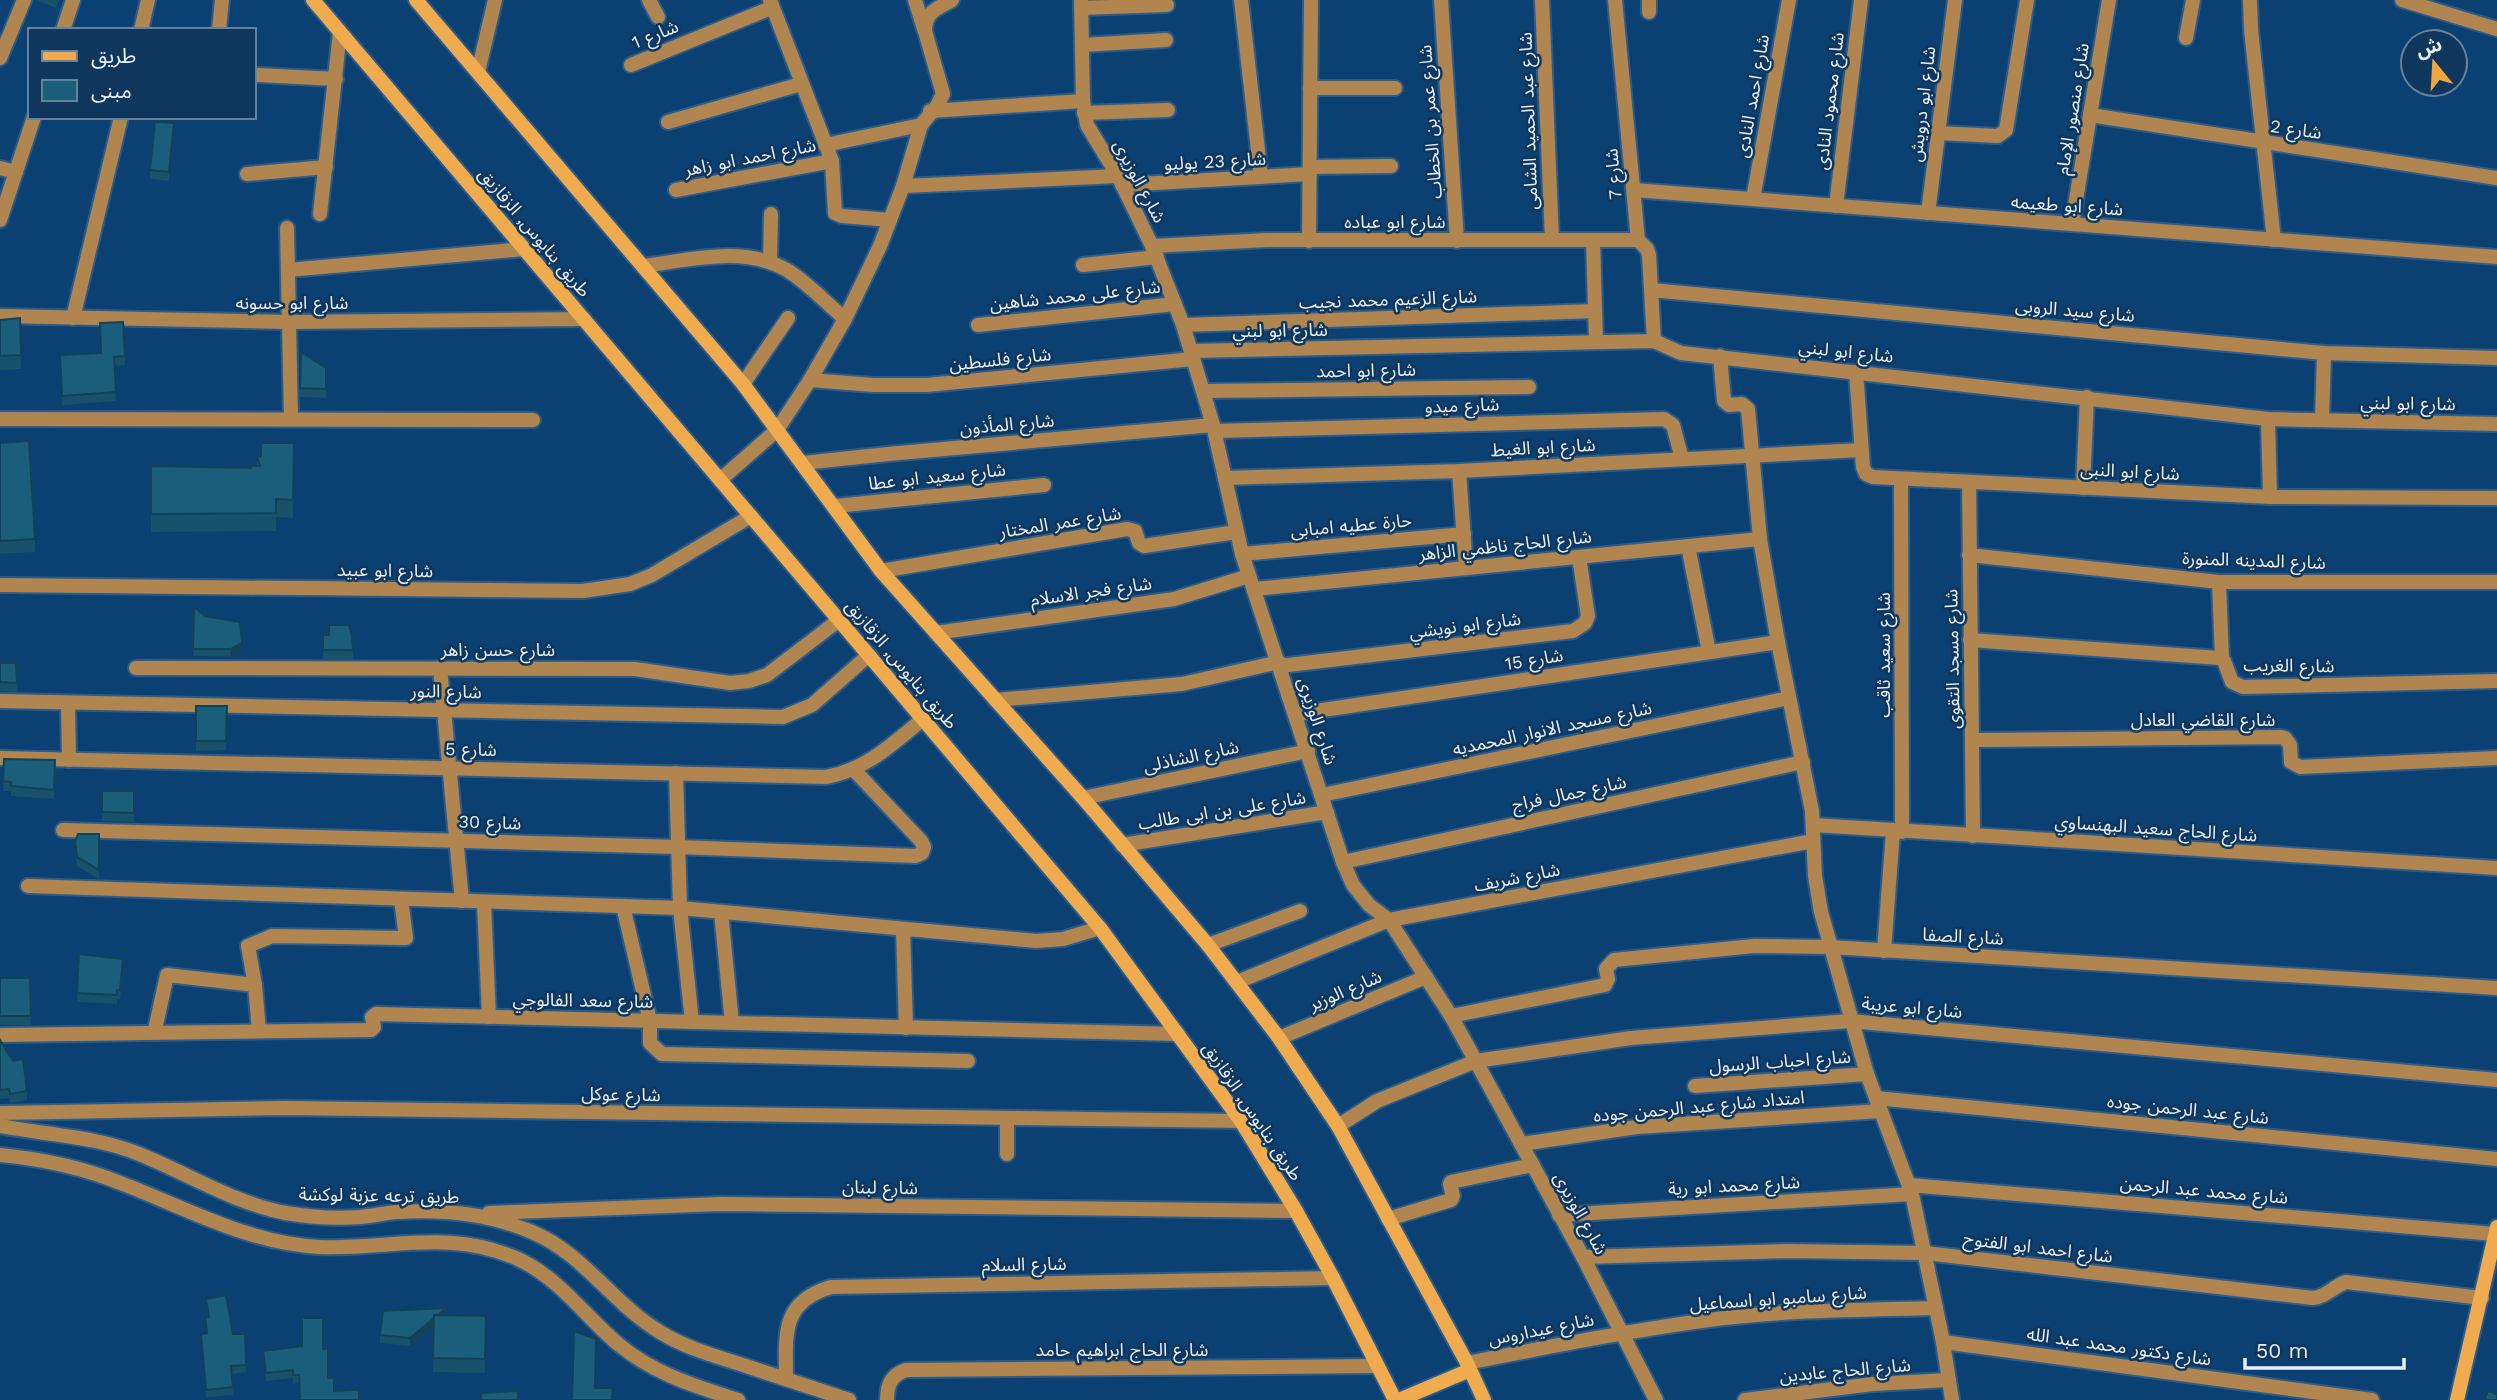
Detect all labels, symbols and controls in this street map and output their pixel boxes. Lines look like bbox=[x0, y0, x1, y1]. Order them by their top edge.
street label: شارع 1 bbox=[629, 15, 683, 56]
legend bbox=[28, 28, 256, 119]
north arrow bbox=[2399, 28, 2469, 98]
street label: شارع محمود النادى bbox=[1810, 31, 1852, 171]
street label: شارع عبد الحميد الشامى bbox=[1514, 32, 1546, 210]
text: ش bbox=[2413, 32, 2445, 62]
street label: شارع احمد النادى bbox=[1731, 33, 1777, 160]
street label: شارع منصور الإمام bbox=[2051, 42, 2097, 177]
text: طريق bbox=[91, 43, 136, 69]
street label: شارع عمر بن الخطاب bbox=[1414, 44, 1450, 200]
street label: شارع ابو درويش bbox=[1904, 45, 1943, 164]
text: مبنى bbox=[91, 78, 132, 103]
street label: شارع 2 bbox=[2268, 115, 2323, 147]
street label: شارع احمد ابو زاهر bbox=[681, 134, 818, 184]
street label: شارع الوزيرى bbox=[1106, 136, 1171, 228]
street label: شارع 7 bbox=[1600, 147, 1630, 200]
street label: شارع 23 يوليو bbox=[1163, 148, 1267, 178]
street label: طريق بنايوس, الزقازيق bbox=[474, 163, 595, 302]
street label: شارع ابو طعيمه bbox=[2010, 191, 2124, 223]
street label: شارع ابو عباده bbox=[1344, 211, 1446, 236]
street label: شارع على محمد شاهين bbox=[989, 276, 1162, 318]
street label: شارع الزعيم محمد نجيب bbox=[1298, 285, 1478, 317]
street label: شارع ابو حسونه bbox=[236, 292, 348, 317]
street label: شارع سيد الروبى bbox=[2014, 294, 2136, 330]
street label: شارع ابو لبني bbox=[1232, 319, 1328, 345]
street label: شارع ابو لبني bbox=[1797, 336, 1894, 370]
street label: شارع فلسطين bbox=[948, 343, 1053, 379]
street label: شارع ابو احمد bbox=[1316, 359, 1416, 385]
street label: شارع ابو لبني bbox=[2360, 392, 2456, 418]
street label: شارع ميدو bbox=[1424, 393, 1500, 421]
street label: شارع المأذون bbox=[959, 409, 1055, 443]
street label: شارع ابو الغيط bbox=[1490, 434, 1596, 464]
street label: شارع سعيد ابو عطا bbox=[867, 458, 1007, 498]
street label: شارع ابو النبى bbox=[2080, 458, 2180, 488]
street label: شارع عمر المختار bbox=[996, 502, 1123, 546]
street label: حارة عطيه امبابى bbox=[1289, 509, 1413, 542]
street label: شارع الحاج ناظمي الزاهر bbox=[1416, 525, 1593, 569]
street label: شارع المدينه المنورة bbox=[2182, 547, 2326, 577]
street label: شارع ابو عبيد bbox=[337, 559, 433, 585]
street label: شارع فجر الاسلام bbox=[1029, 572, 1154, 614]
street label: شارع مسجد التقوى bbox=[1940, 589, 1968, 729]
street label: شارع سعيد ثاقب bbox=[1873, 592, 1898, 718]
street label: طريق بنايوس, الزقازيق bbox=[841, 595, 962, 734]
street label: شارع ابو نويشي bbox=[1408, 608, 1522, 646]
street label: شارع حسن زاهر bbox=[440, 639, 555, 664]
street label: شارع 15 bbox=[1503, 644, 1565, 678]
street label: شارع الغريب bbox=[2243, 654, 2335, 680]
street label: شارع الوزيرى bbox=[1290, 675, 1342, 769]
street label: شارع النور bbox=[409, 680, 482, 706]
street label: شارع مسجد الانوار المحمديه bbox=[1450, 697, 1654, 763]
street label: شارع القاضي العادل bbox=[2131, 709, 2275, 734]
street label: شارع الشاذلى bbox=[1141, 736, 1242, 780]
street label: شارع 5 bbox=[445, 738, 497, 764]
street label: شارع جمال فراج bbox=[1510, 771, 1629, 819]
street label: شارع على بن ابى طالب bbox=[1137, 786, 1308, 838]
street label: شارع 30 bbox=[458, 810, 522, 838]
street label: شارع الحاج سعيد البهنساوي bbox=[2054, 810, 2258, 850]
street label: شارع شريف bbox=[1472, 858, 1563, 900]
street label: شارع الصفا bbox=[1922, 923, 2004, 953]
street label: شارع الوزير bbox=[1304, 965, 1386, 1019]
street label: شارع سعد الفالوجي bbox=[512, 988, 653, 1016]
street label: شارع ابو عريبة bbox=[1860, 992, 1963, 1026]
street label: طريق بنايوس, الزقازيق bbox=[1198, 1038, 1307, 1185]
street label: شارع احباب الرسول bbox=[1708, 1046, 1852, 1080]
street label: شارع عوكل bbox=[581, 1083, 661, 1109]
street label: امتداد شارع عبد الرحمن جوده bbox=[1593, 1086, 1806, 1130]
street label: شارع عبد الرحمن جوده bbox=[2106, 1090, 2270, 1132]
street label: شارع الوزيرى bbox=[1546, 1168, 1612, 1260]
street label: شارع محمد ابو رية bbox=[1667, 1171, 1801, 1203]
street label: شارع محمد عبد الرحمن bbox=[2119, 1172, 2289, 1212]
street label: شارع لبنان bbox=[842, 1176, 918, 1202]
street label: طريق ترعه عزبة لوكشة bbox=[298, 1183, 460, 1208]
street label: شارع احمد ابو الفتوح bbox=[1962, 1227, 2114, 1271]
street label: شارع السلام bbox=[981, 1253, 1067, 1279]
street label: شارع سامبو ابو اسماعيل bbox=[1689, 1281, 1868, 1319]
street label: شارع عيداروس bbox=[1486, 1308, 1596, 1353]
street label: شارع دكتور محمد عبد الله bbox=[2025, 1323, 2213, 1373]
scale bar bbox=[2245, 1326, 2404, 1370]
text: 50 m bbox=[2256, 1338, 2308, 1363]
street label: شارع الحاج ابراهيم حامد bbox=[1036, 1339, 1208, 1364]
street label: شارع الحاج عابدين bbox=[1778, 1354, 1912, 1390]

